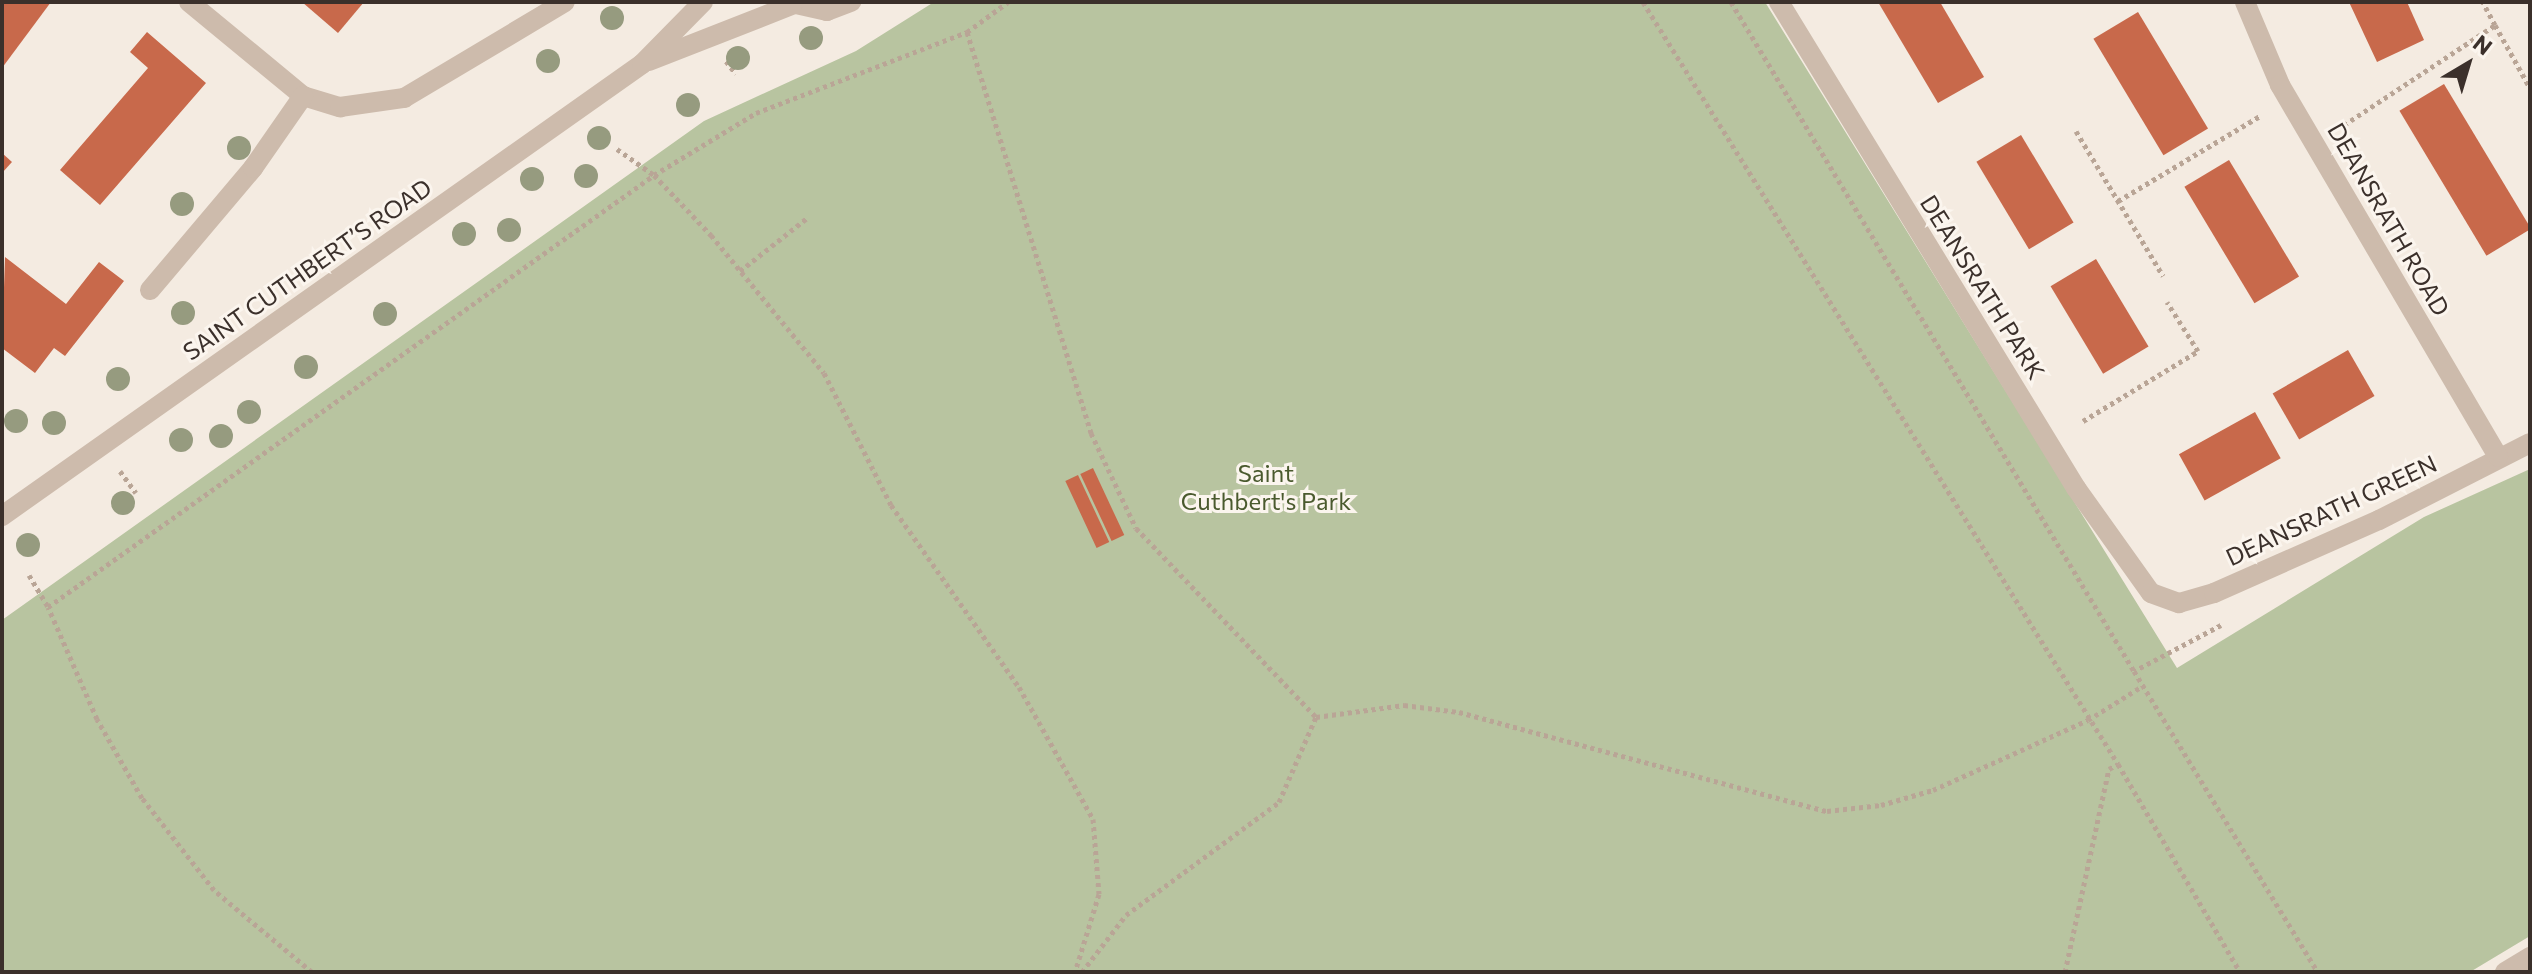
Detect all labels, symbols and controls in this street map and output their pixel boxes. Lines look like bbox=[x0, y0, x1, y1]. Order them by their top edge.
north arrow bbox=[2428, 24, 2508, 104]
text: N bbox=[2468, 29, 2498, 60]
street label: DEANSRATH ROAD bbox=[2322, 117, 2456, 321]
street label: SAINT CUTHBERT’S ROAD bbox=[177, 172, 437, 366]
street label: DEANSRATH PARK bbox=[1915, 190, 2051, 384]
street label: DEANSRATH GREEN bbox=[2221, 448, 2441, 572]
park label: Saint Cuthbert's Park bbox=[1181, 459, 1351, 515]

